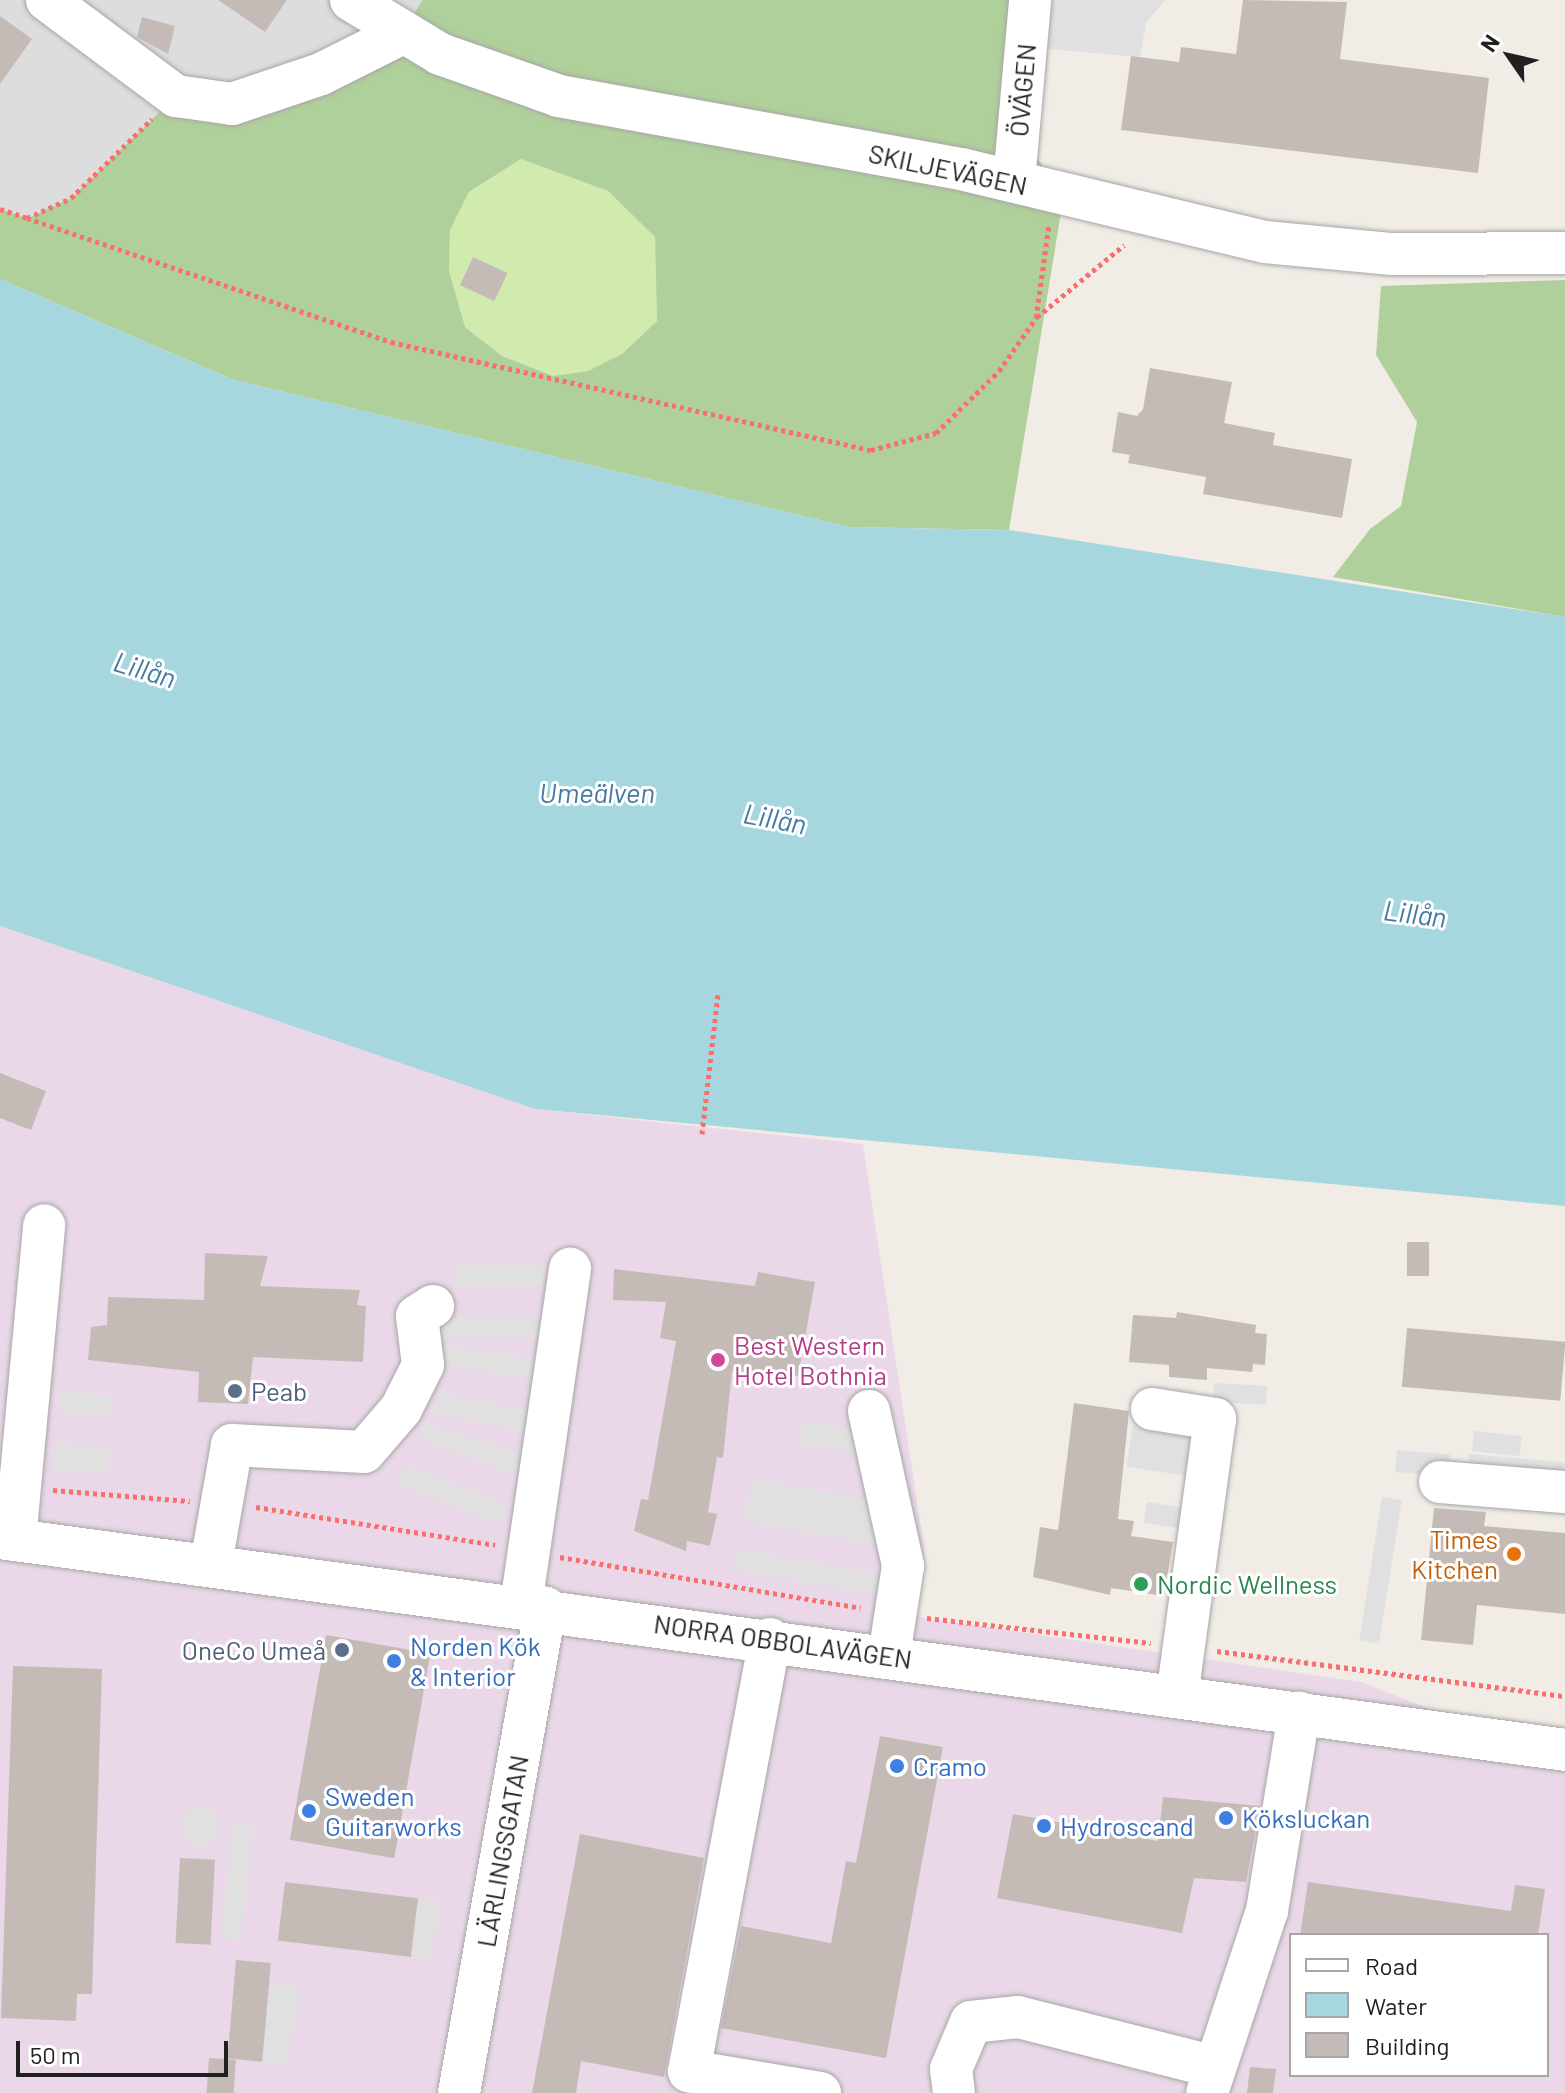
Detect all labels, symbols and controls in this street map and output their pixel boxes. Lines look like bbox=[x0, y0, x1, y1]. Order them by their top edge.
north arrow bbox=[1469, 16, 1549, 96]
text: N bbox=[1474, 29, 1504, 56]
street label: ÖVÄGEN bbox=[1002, 42, 1042, 138]
street label: SKILJEVÄGEN bbox=[866, 137, 1030, 201]
water label: Lillån bbox=[110, 644, 180, 694]
water label: Umeälven bbox=[539, 775, 655, 809]
water label: Lillån bbox=[741, 795, 809, 841]
water label: Lillån bbox=[1382, 892, 1448, 934]
place label: Best Western Hotel Bothnia bbox=[734, 1329, 887, 1390]
marker: Best Western Hotel Bothnia bbox=[709, 1351, 727, 1369]
place label: Peab bbox=[251, 1375, 307, 1407]
marker: Peab bbox=[226, 1382, 244, 1400]
place label: Times Kitchen bbox=[1411, 1523, 1498, 1584]
marker: Times Kitchen bbox=[1505, 1545, 1523, 1563]
place label: Nordic Wellness bbox=[1157, 1568, 1337, 1600]
marker: Nordic Wellness bbox=[1132, 1575, 1150, 1593]
street label: NORRA OBBOLAVÄGEN bbox=[652, 1607, 914, 1675]
place label: Norden Kök & Interior bbox=[410, 1630, 541, 1692]
place label: OneCo Umeå bbox=[182, 1634, 326, 1666]
marker: OneCo Umeå bbox=[333, 1641, 351, 1659]
marker: Norden Kök & Interior bbox=[385, 1652, 403, 1670]
place label: Cramo bbox=[913, 1750, 987, 1782]
street label: LÄRLINGSGATAN bbox=[470, 1753, 534, 1949]
marker: Cramo bbox=[888, 1757, 906, 1775]
place label: Sweden Guitarworks bbox=[325, 1780, 462, 1842]
marker: Sweden Guitarworks bbox=[300, 1802, 318, 1820]
place label: Köksluckan bbox=[1242, 1802, 1370, 1834]
marker: Köksluckan bbox=[1217, 1809, 1235, 1827]
place label: Hydroscand bbox=[1060, 1810, 1194, 1842]
marker: Hydroscand bbox=[1035, 1817, 1053, 1835]
legend bbox=[1289, 1933, 1549, 2077]
text: Road bbox=[1365, 1951, 1418, 1980]
text: Water bbox=[1365, 1991, 1427, 2020]
scale bar bbox=[20, 2025, 232, 2075]
text: Building bbox=[1365, 2031, 1449, 2060]
text: 50 m bbox=[30, 2040, 81, 2069]

